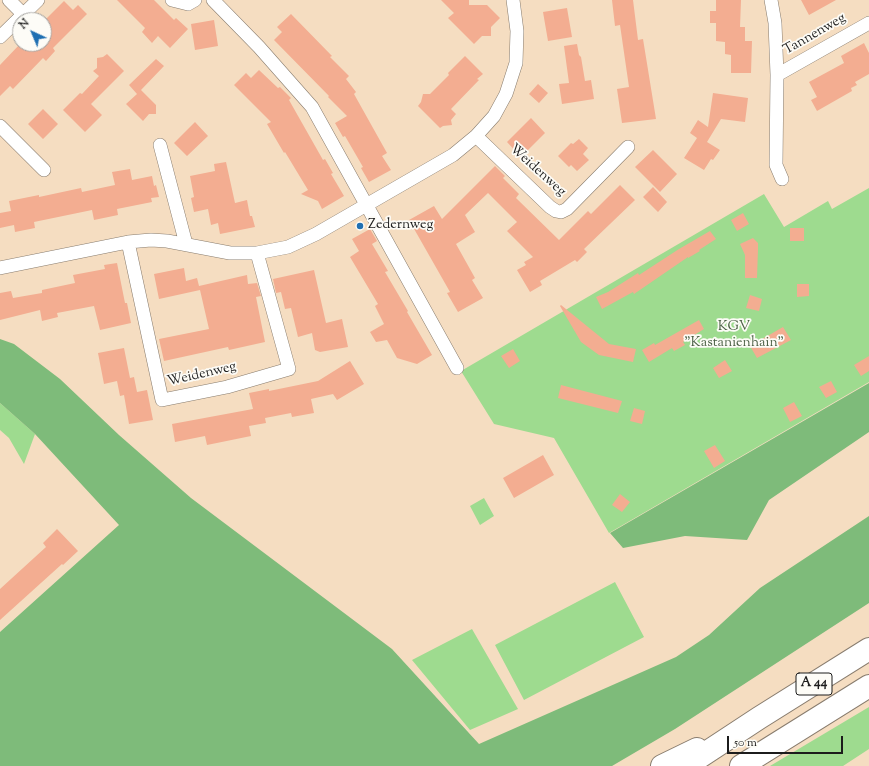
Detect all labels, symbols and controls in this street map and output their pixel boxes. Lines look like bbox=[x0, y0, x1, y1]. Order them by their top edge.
street label: Tannenweg bbox=[781, 10, 849, 60]
north arrow bbox=[12, 12, 52, 52]
text: N bbox=[16, 15, 33, 33]
street label: Weidenweg bbox=[505, 141, 569, 201]
place label: Zedernweg bbox=[368, 218, 433, 234]
marker: Zedernweg bbox=[355, 221, 365, 231]
park label: KGV "Kastanienhain" bbox=[684, 320, 784, 352]
street label: Weidenweg bbox=[166, 359, 238, 391]
road number: A 44 bbox=[796, 673, 832, 695]
scale bar bbox=[729, 728, 845, 754]
text: 50 m bbox=[734, 734, 757, 752]

